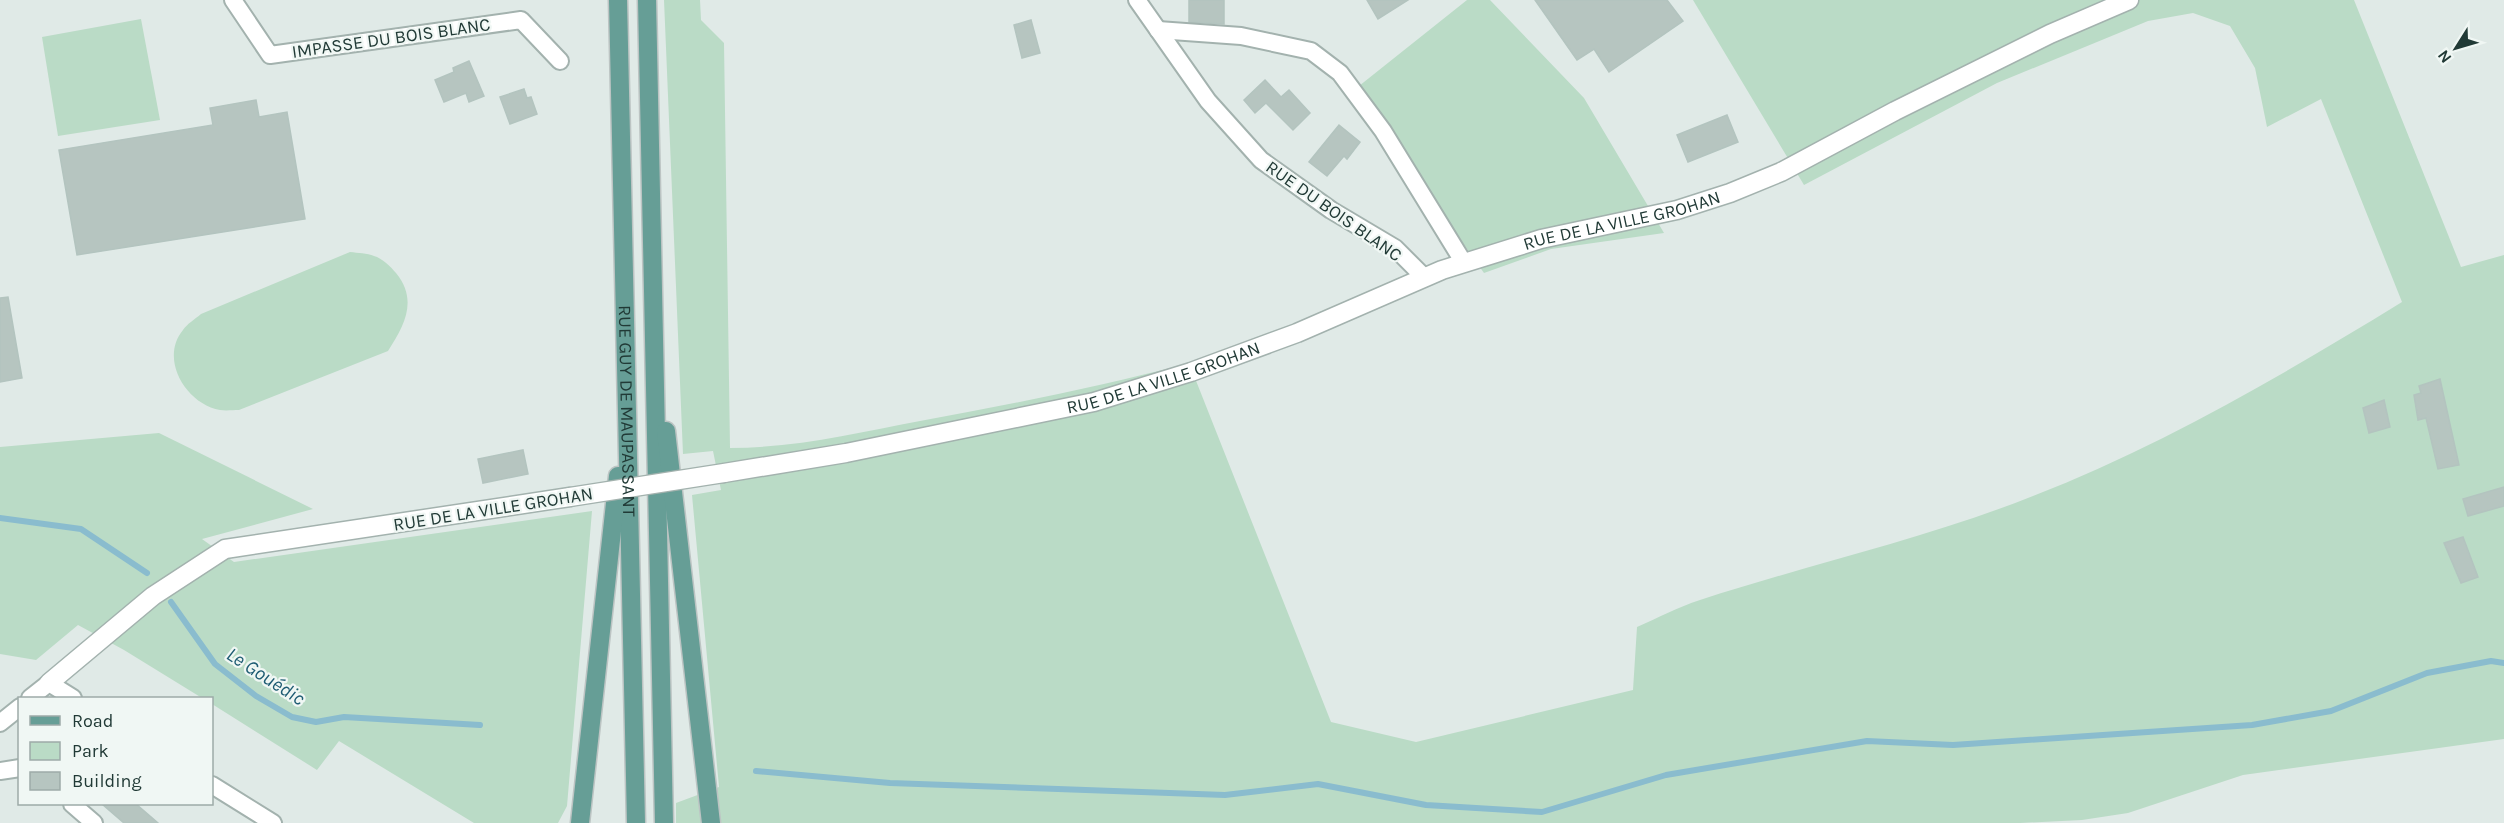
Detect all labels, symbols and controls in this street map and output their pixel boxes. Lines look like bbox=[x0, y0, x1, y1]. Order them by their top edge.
street label: IMPASSE DU BOIS BLANC bbox=[290, 13, 492, 63]
north arrow bbox=[2426, 18, 2486, 78]
text: N bbox=[2433, 46, 2455, 67]
street label: RUE DU BOIS BLANC bbox=[1262, 156, 1406, 266]
street label: RUE DE LA VILLE GROHAN bbox=[1520, 186, 1723, 255]
street label: RUE GUY DE MAUPASSANT bbox=[614, 305, 640, 517]
street label: RUE DE LA VILLE GROHAN bbox=[1065, 337, 1263, 418]
street label: RUE DE LA VILLE GROHAN bbox=[392, 482, 594, 536]
water label: Le Gouédic bbox=[222, 643, 309, 710]
legend bbox=[18, 697, 213, 805]
text: Road bbox=[72, 710, 113, 732]
text: Park bbox=[72, 740, 109, 762]
text: Building bbox=[72, 770, 142, 792]

